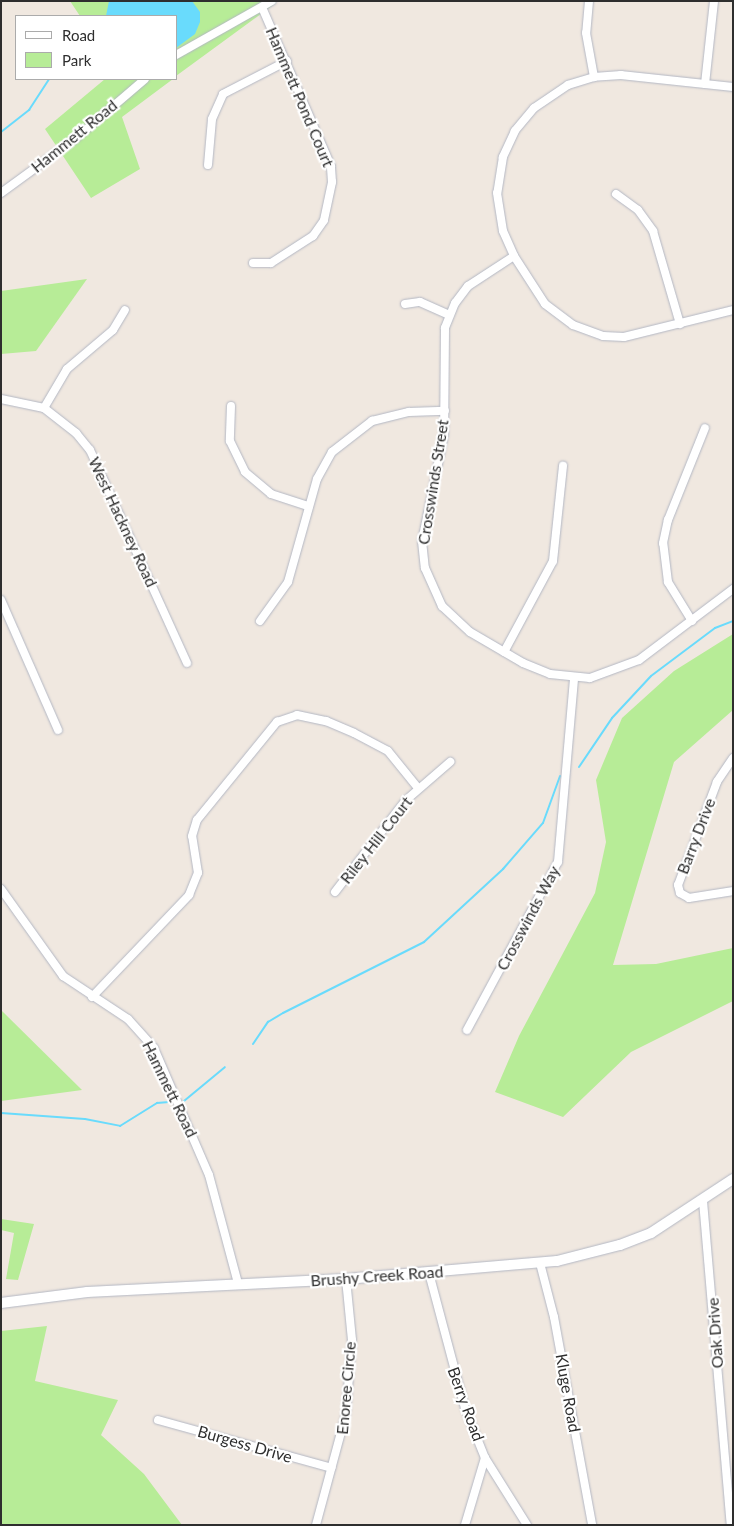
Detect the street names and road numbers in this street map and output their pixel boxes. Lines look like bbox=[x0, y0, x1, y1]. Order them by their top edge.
street label: Hammett Pond Court bbox=[262, 24, 338, 170]
street label: Hammett Road bbox=[27, 95, 121, 177]
street label: Crosswinds Street bbox=[414, 418, 452, 546]
street label: West Hackney Road bbox=[84, 454, 162, 590]
street label: Riley Hill Court bbox=[336, 792, 416, 888]
street label: Barry Drive bbox=[673, 795, 719, 877]
street label: Crosswinds Way bbox=[492, 862, 564, 974]
street label: Hammett Road bbox=[138, 1038, 202, 1140]
street label: Brushy Creek Road bbox=[310, 1262, 444, 1290]
street label: Oak Drive bbox=[703, 1297, 727, 1369]
street label: Enoree Circle bbox=[332, 1341, 360, 1435]
street label: Kluge Road bbox=[552, 1352, 584, 1434]
street label: Berry Road bbox=[444, 1364, 488, 1444]
street label: Burgess Drive bbox=[196, 1421, 294, 1467]

